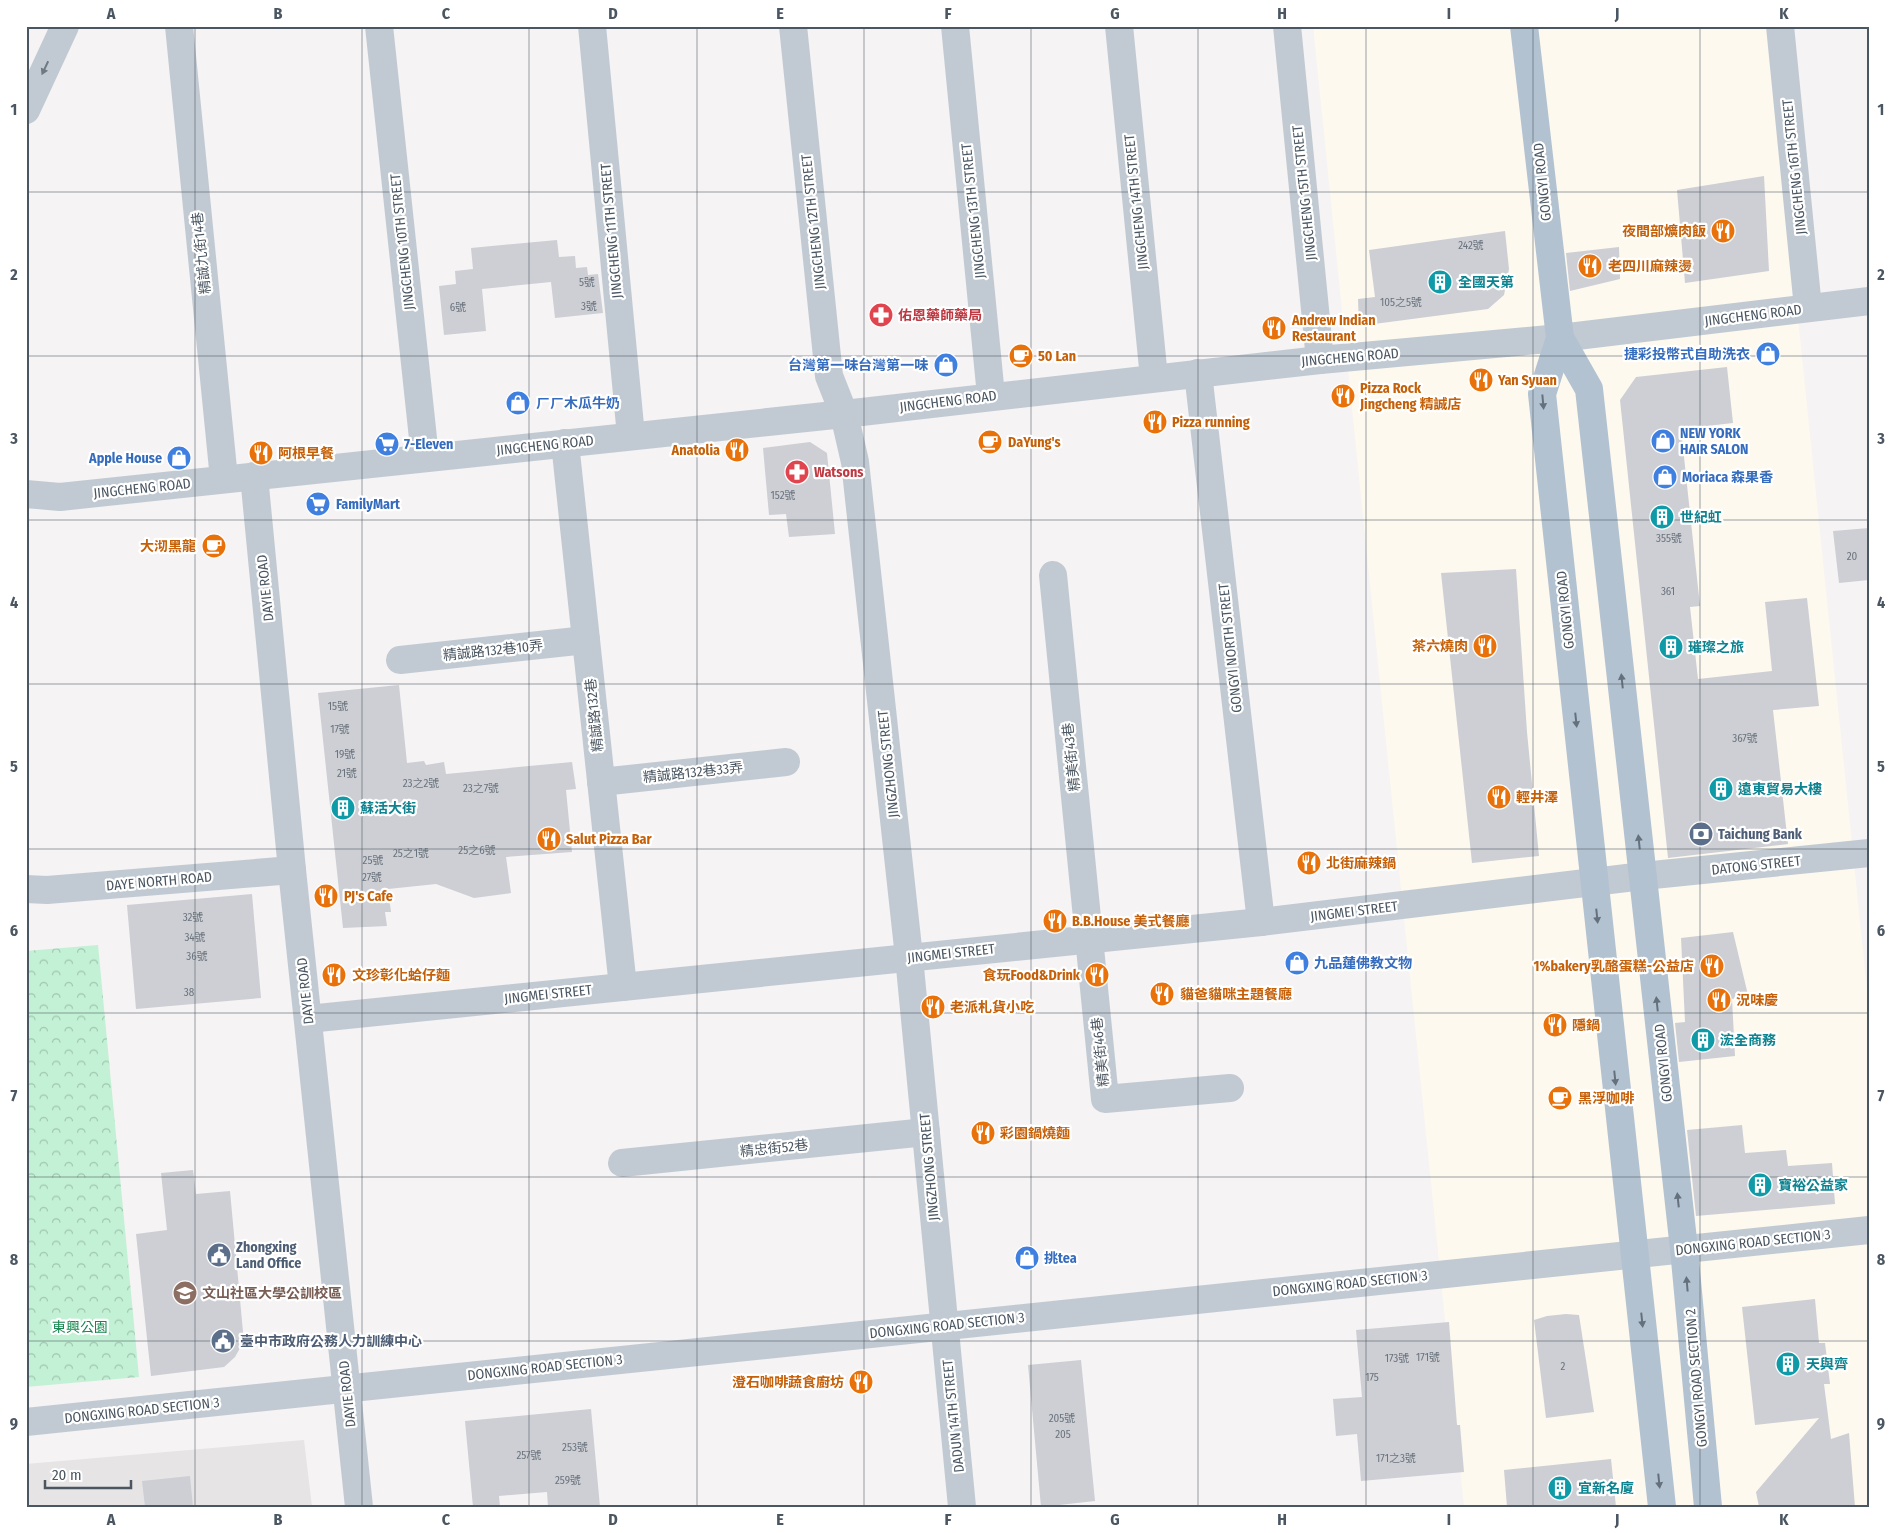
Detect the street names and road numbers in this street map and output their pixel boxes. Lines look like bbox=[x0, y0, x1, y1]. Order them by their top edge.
street label: JINGCHENG 16TH STREET bbox=[1779, 98, 1810, 236]
street label: JINGCHENG 15TH STREET bbox=[1289, 124, 1320, 261]
street label: JINGCHENG 14TH STREET bbox=[1121, 133, 1152, 271]
street label: JINGCHENG 13TH STREET bbox=[958, 142, 989, 279]
street label: GONGYI ROAD bbox=[1530, 142, 1555, 222]
street label: JINGCHENG 12TH STREET bbox=[798, 153, 829, 290]
street label: JINGCHENG 11TH STREET bbox=[597, 162, 626, 299]
street label: JINGCHENG 10TH STREET bbox=[387, 172, 418, 311]
street label: 精誠九街14巷 bbox=[189, 211, 214, 295]
street label: JINGCHENG ROAD bbox=[1704, 301, 1803, 330]
street label: JINGCHENG ROAD bbox=[1301, 345, 1399, 370]
street label: JINGCHENG ROAD bbox=[899, 387, 998, 416]
street label: JINGCHENG ROAD bbox=[496, 432, 594, 459]
street label: JINGCHENG ROAD bbox=[93, 475, 191, 502]
street label: DAYIE ROAD bbox=[254, 554, 277, 622]
street label: GONGYI ROAD bbox=[1553, 570, 1578, 650]
street label: GONGYI NORTH STREET bbox=[1215, 582, 1246, 714]
street label: 精誠路132巷10弄 bbox=[442, 637, 544, 664]
street label: 精誠路132巷 bbox=[582, 677, 607, 753]
street label: JINGZHONG STREET bbox=[874, 709, 903, 819]
street label: 精美街43巷 bbox=[1059, 722, 1084, 792]
street label: 精誠路132巷33弄 bbox=[642, 759, 744, 786]
street label: DATONG STREET bbox=[1711, 852, 1802, 879]
street label: DAYE NORTH ROAD bbox=[105, 868, 213, 895]
street label: JINGMEI STREET bbox=[1309, 898, 1399, 925]
street label: JINGMEI STREET bbox=[906, 940, 996, 967]
street label: DAYIE ROAD bbox=[294, 957, 317, 1025]
street label: JINGMEI STREET bbox=[503, 981, 593, 1008]
street label: 精美街46巷 bbox=[1088, 1016, 1113, 1088]
street label: GONGYI ROAD bbox=[1651, 1023, 1676, 1103]
street label: JINGZHONG STREET bbox=[916, 1112, 943, 1221]
street label: 精忠街52巷 bbox=[739, 1136, 809, 1161]
street label: DONGXING ROAD SECTION 3 bbox=[1675, 1226, 1832, 1259]
street label: DONGXING ROAD SECTION 3 bbox=[1272, 1267, 1429, 1300]
street label: GONGYI ROAD SECTION 2 bbox=[1682, 1308, 1711, 1448]
street label: DONGXING ROAD SECTION 3 bbox=[869, 1309, 1026, 1342]
street label: DONGXING ROAD SECTION 3 bbox=[467, 1351, 624, 1384]
street label: DADUN 14TH STREET bbox=[939, 1358, 968, 1473]
street label: DAYIE ROAD bbox=[336, 1360, 359, 1428]
street label: DONGXING ROAD SECTION 3 bbox=[64, 1394, 221, 1427]

